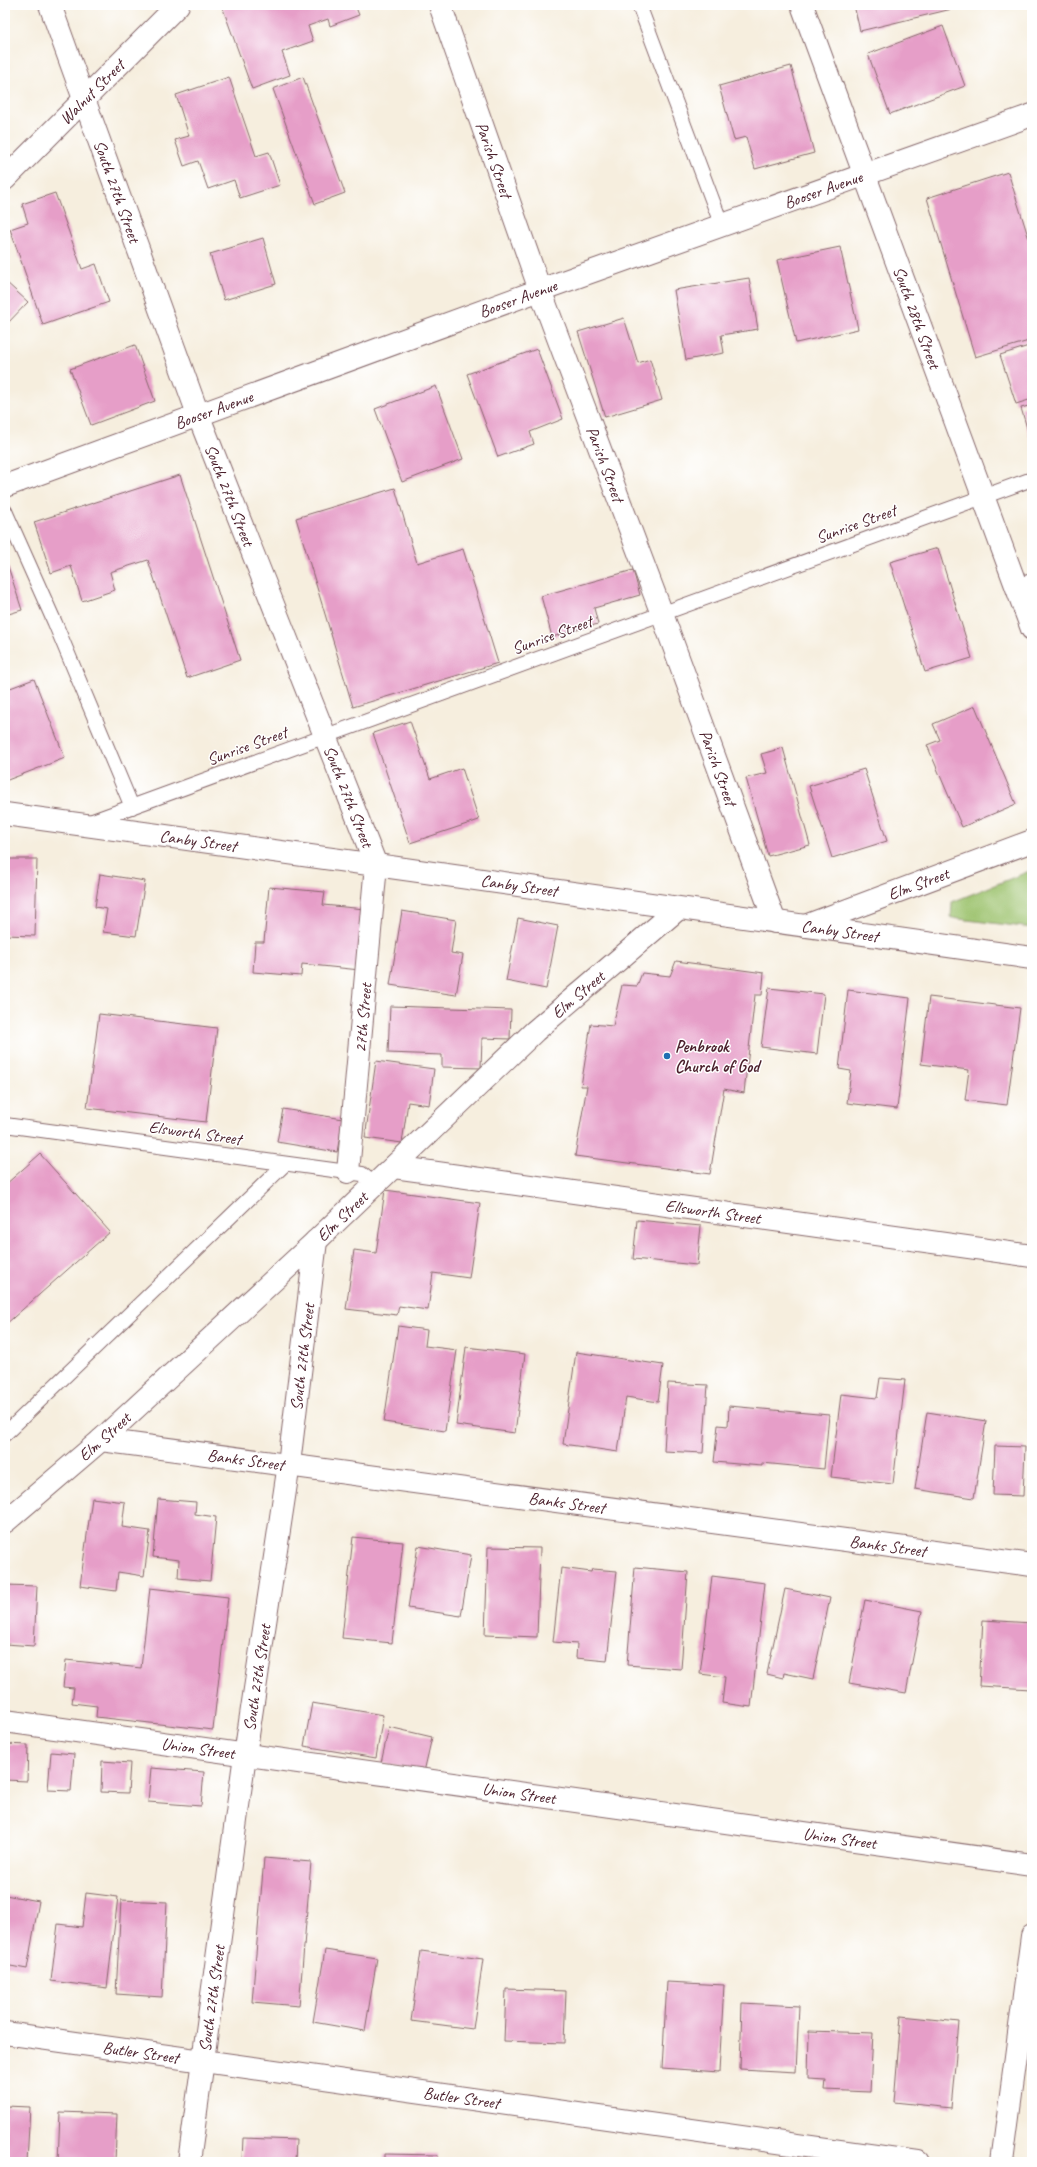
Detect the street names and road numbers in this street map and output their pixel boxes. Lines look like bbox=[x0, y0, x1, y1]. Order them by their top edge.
street label: Walnut Street bbox=[55, 53, 130, 129]
street label: Parish Street bbox=[471, 119, 518, 203]
street label: South 27th Street bbox=[89, 137, 146, 247]
street label: Booser Avenue bbox=[781, 165, 866, 213]
street label: South 28th Street bbox=[889, 263, 946, 374]
street label: Booser Avenue bbox=[476, 274, 561, 322]
street label: Booser Avenue bbox=[171, 385, 257, 434]
street label: Parish Street bbox=[582, 424, 630, 507]
street label: South 27th Street bbox=[200, 441, 260, 551]
street label: Sunrise Street bbox=[813, 499, 901, 548]
street label: Sunrise Street bbox=[509, 610, 597, 659]
street label: Sunrise Street bbox=[204, 721, 292, 770]
street label: Parish Street bbox=[695, 727, 743, 811]
street label: South 27th Street bbox=[319, 743, 379, 852]
street label: Canby Street bbox=[159, 825, 240, 857]
street label: Elm Street bbox=[885, 862, 954, 904]
street label: Canby Street bbox=[479, 869, 561, 901]
street label: Canby Street bbox=[800, 915, 882, 947]
street label: Elm Street bbox=[547, 964, 611, 1023]
street label: 27th Street bbox=[350, 980, 377, 1054]
street label: Elsworth Street bbox=[147, 1116, 245, 1150]
street label: Elm Street bbox=[312, 1185, 374, 1246]
street label: Ellsworth Street bbox=[664, 1194, 764, 1229]
street label: South 27th Street bbox=[285, 1300, 319, 1412]
street label: Elm Street bbox=[74, 1406, 137, 1465]
street label: Banks Street bbox=[206, 1444, 288, 1475]
street label: Banks Street bbox=[527, 1487, 609, 1518]
street label: Banks Street bbox=[848, 1530, 930, 1561]
street label: South 27th Street bbox=[238, 1621, 275, 1732]
street label: Union Street bbox=[160, 1733, 238, 1764]
street label: Union Street bbox=[481, 1778, 559, 1809]
street label: Union Street bbox=[802, 1823, 880, 1854]
street label: South 27th Street bbox=[194, 1942, 230, 2053]
street label: Butler Street bbox=[101, 2036, 182, 2068]
street label: Butler Street bbox=[422, 2082, 503, 2114]

